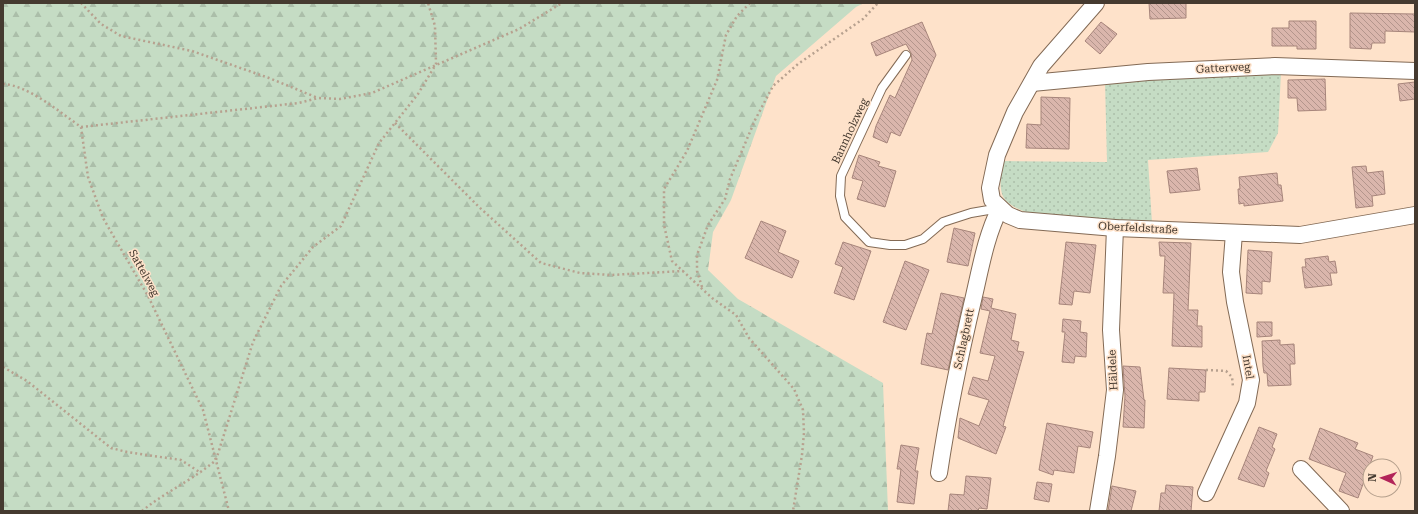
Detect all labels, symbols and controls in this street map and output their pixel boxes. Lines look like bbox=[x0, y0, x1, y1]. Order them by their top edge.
street label: Gatterweg bbox=[1195, 60, 1251, 76]
street label: Bannholzweg bbox=[829, 95, 871, 166]
street label: Oberfeldstraße bbox=[1098, 219, 1178, 237]
street label: Sattelweg bbox=[126, 247, 163, 299]
street label: Schlagbrett bbox=[951, 308, 977, 370]
street label: Häldele bbox=[1105, 349, 1121, 391]
street label: Intel bbox=[1240, 354, 1256, 381]
north arrow bbox=[1362, 458, 1402, 498]
text: N bbox=[1366, 472, 1379, 482]

